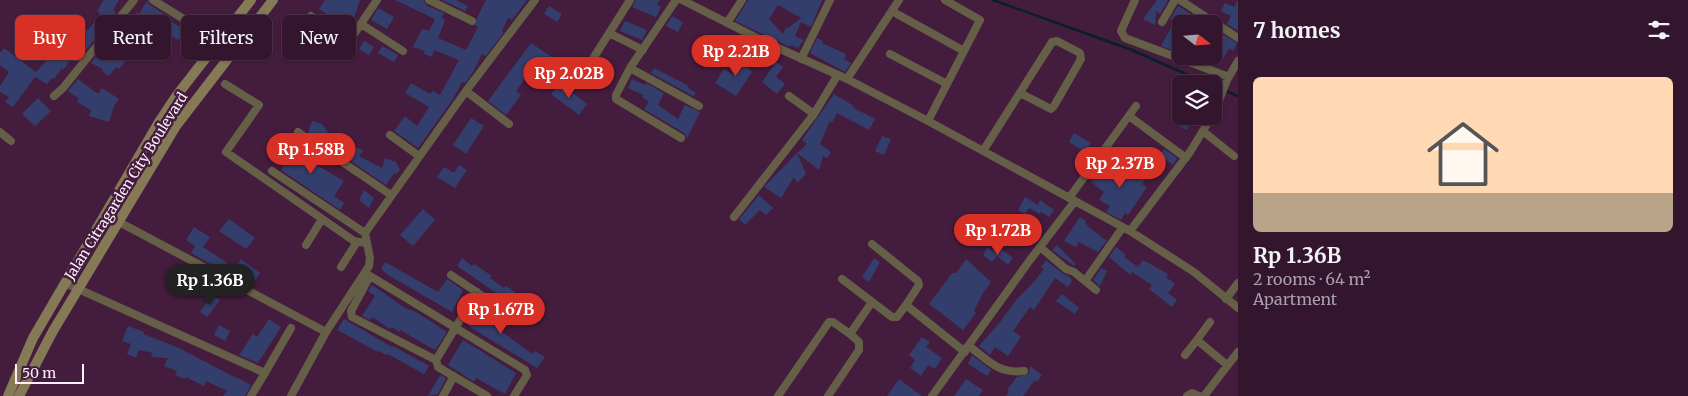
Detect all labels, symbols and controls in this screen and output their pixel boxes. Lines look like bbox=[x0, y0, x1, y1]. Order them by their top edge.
chip: Buy bbox=[15, 15, 85, 60]
chip: Rent bbox=[95, 15, 171, 60]
chip: Filters bbox=[181, 15, 272, 60]
chip: New bbox=[282, 15, 356, 60]
north arrow bbox=[1172, 15, 1222, 65]
map controls bbox=[1172, 15, 1222, 125]
icon: filters bbox=[1645, 16, 1673, 44]
text: 7 homes bbox=[1253, 17, 1341, 44]
pin: Rp 2.21B bbox=[684, 34, 788, 77]
text: Rp 2.21B bbox=[703, 41, 769, 61]
pin: Rp 2.02B bbox=[517, 56, 621, 99]
text: Rp 2.02B bbox=[534, 63, 604, 83]
button: layers bbox=[1172, 75, 1222, 125]
street label: Jalan Citragarden City Boulevard bbox=[60, 88, 192, 284]
icon: home bbox=[1418, 109, 1508, 199]
pin: Rp 1.58B bbox=[259, 132, 363, 175]
text: Rp 1.58B bbox=[277, 139, 345, 159]
pin: Rp 2.37B bbox=[1068, 146, 1172, 189]
text: Rp 2.37B bbox=[1086, 153, 1154, 173]
pin: Rp 1.72B bbox=[946, 214, 1050, 256]
text: Rp 1.72B bbox=[965, 220, 1031, 240]
text: Rp 1.36B bbox=[1253, 242, 1341, 269]
pin: Rp 1.36B bbox=[158, 264, 262, 306]
text: 2 rooms · 64 m² bbox=[1253, 269, 1371, 289]
text: Rp 1.36B bbox=[176, 270, 244, 290]
text: Apartment bbox=[1253, 289, 1337, 309]
pin: Rp 1.67B bbox=[449, 292, 553, 335]
text: Rp 1.67B bbox=[468, 299, 534, 319]
scale bar bbox=[15, 361, 84, 384]
text: 50 m bbox=[22, 364, 56, 382]

